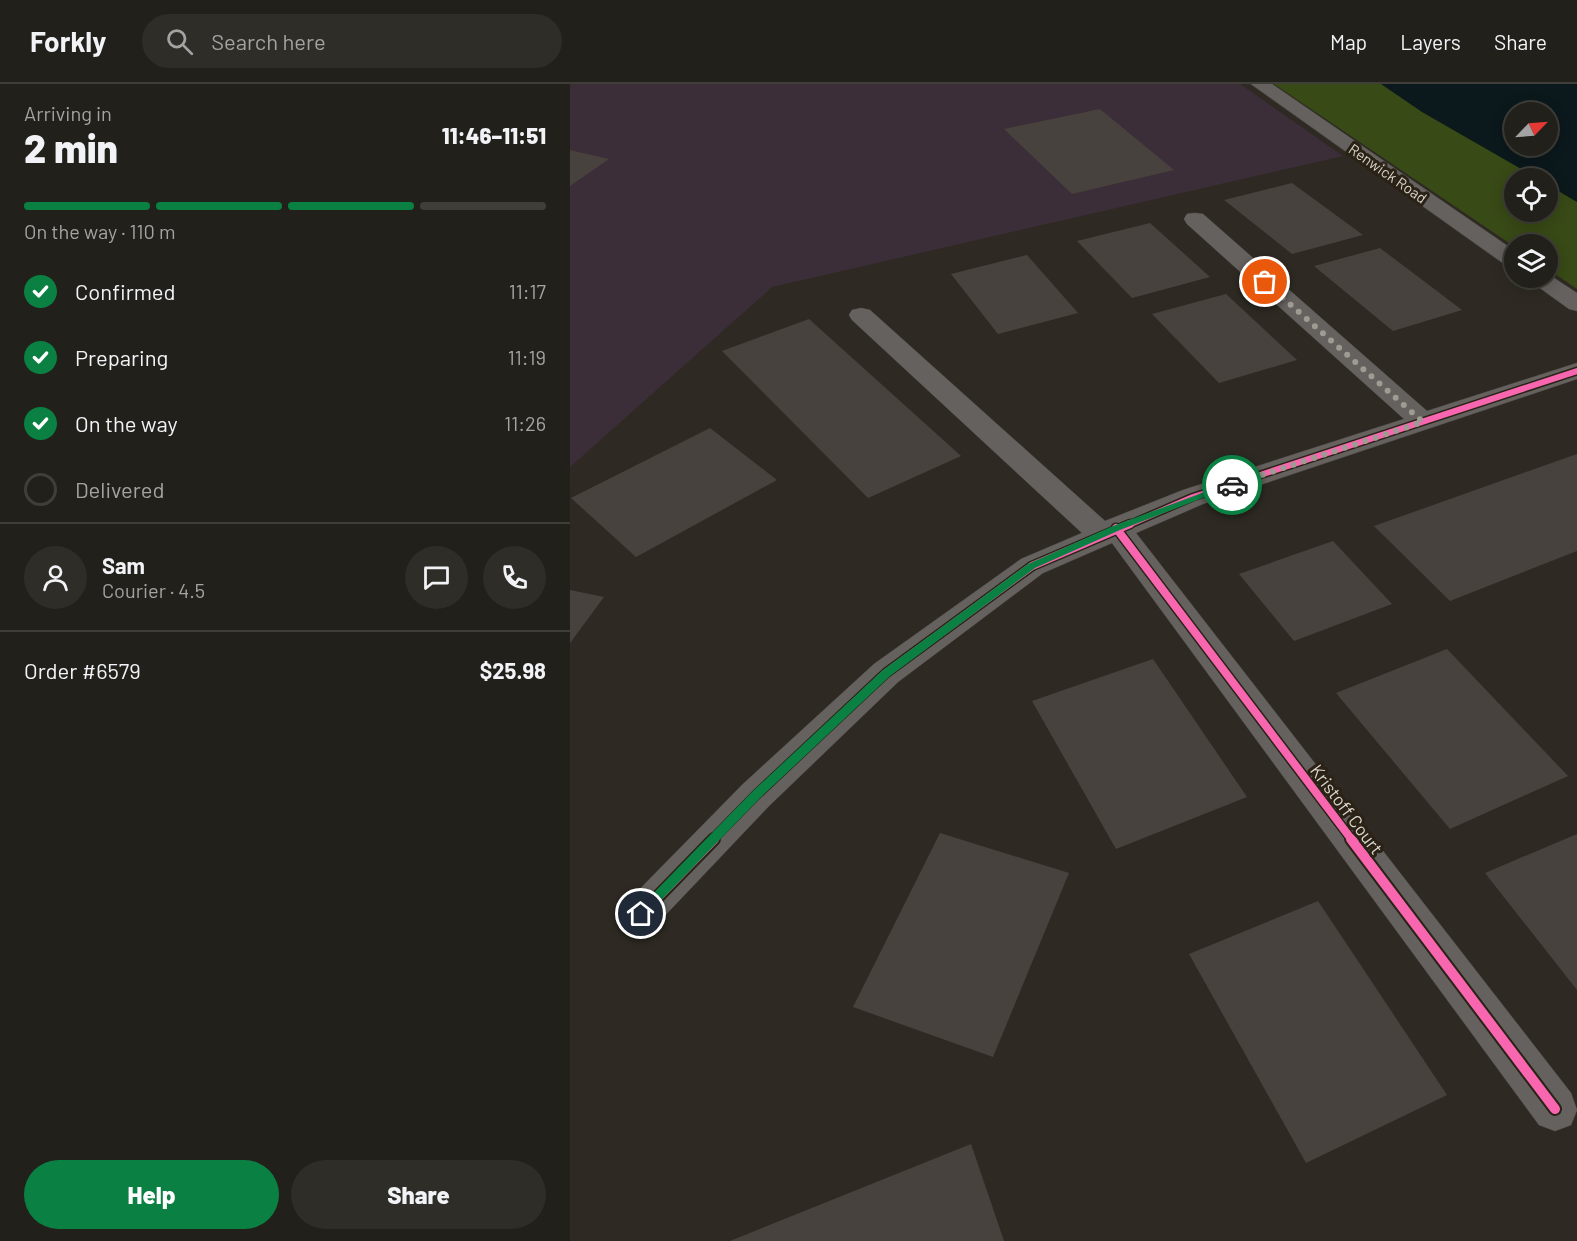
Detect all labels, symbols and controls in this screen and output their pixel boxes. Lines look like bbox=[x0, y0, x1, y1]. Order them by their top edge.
search box bbox=[142, 14, 562, 68]
text: Forkly bbox=[30, 24, 106, 58]
icon: search bbox=[163, 25, 196, 58]
text: Search here bbox=[211, 28, 326, 54]
text: Map bbox=[1330, 29, 1367, 54]
text: Layers bbox=[1400, 29, 1461, 54]
text: Share bbox=[1494, 29, 1547, 54]
text: Arriving in bbox=[24, 101, 112, 125]
north arrow bbox=[1504, 102, 1558, 156]
map controls bbox=[1504, 102, 1558, 288]
text: 11:46–11:51 bbox=[442, 122, 546, 148]
text: 2 min bbox=[24, 124, 118, 171]
street label: Renwick Road bbox=[1345, 139, 1431, 207]
button: locate bbox=[1504, 168, 1558, 222]
text: On the way · 110 m bbox=[24, 219, 175, 243]
button: layers bbox=[1504, 234, 1558, 288]
pin bbox=[1239, 256, 1290, 307]
icon: bag bbox=[1248, 265, 1281, 298]
icon: check bbox=[24, 275, 57, 308]
text: Confirmed bbox=[75, 278, 175, 304]
text: 11:17 bbox=[509, 279, 546, 303]
icon: check bbox=[24, 341, 57, 374]
text: Preparing bbox=[75, 344, 168, 370]
text: 11:19 bbox=[508, 345, 546, 369]
icon: check bbox=[24, 407, 57, 440]
text: On the way bbox=[75, 410, 178, 436]
text: 11:26 bbox=[504, 411, 546, 435]
courier bbox=[1202, 455, 1262, 515]
icon: car bbox=[1216, 469, 1249, 502]
text: Delivered bbox=[75, 476, 164, 502]
button: person bbox=[24, 546, 87, 609]
button: chat bbox=[405, 546, 468, 609]
button: phone bbox=[483, 546, 546, 609]
text: Sam bbox=[102, 552, 145, 578]
text: Courier · 4.5 bbox=[102, 578, 205, 602]
text: Order #6579 bbox=[24, 657, 141, 683]
text: $25.98 bbox=[480, 657, 546, 683]
street label: Kristoff Court bbox=[1306, 760, 1388, 858]
pin bbox=[615, 888, 666, 939]
icon: home bbox=[624, 897, 657, 930]
button: Help bbox=[24, 1160, 279, 1229]
button: Share bbox=[291, 1160, 546, 1229]

